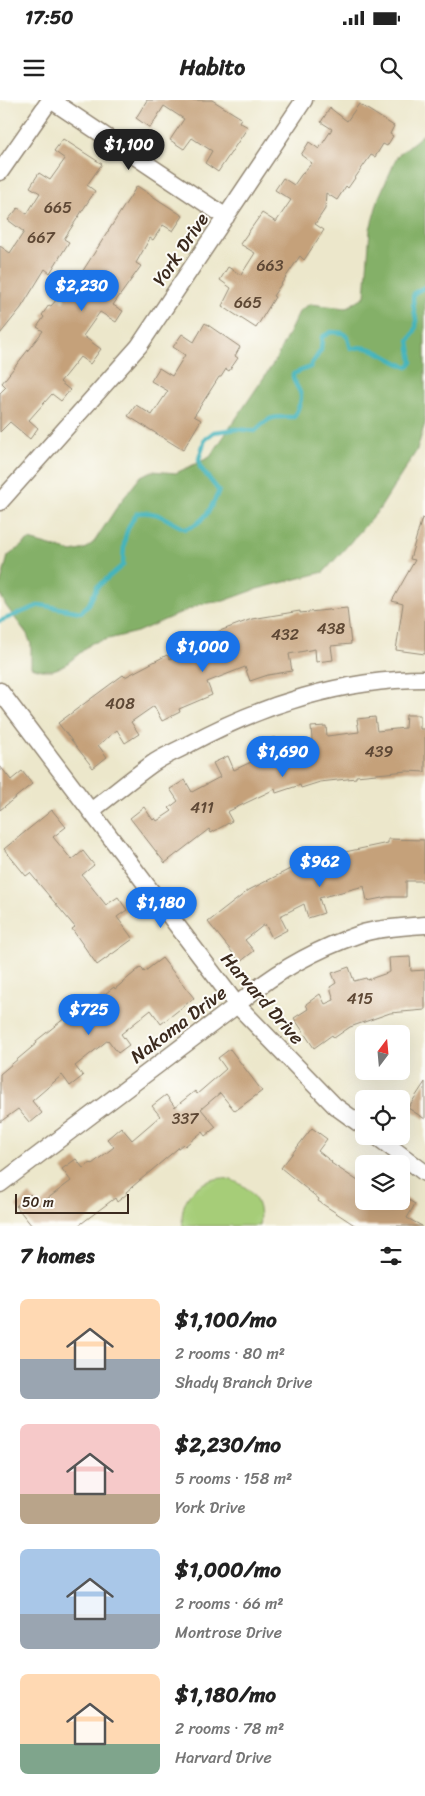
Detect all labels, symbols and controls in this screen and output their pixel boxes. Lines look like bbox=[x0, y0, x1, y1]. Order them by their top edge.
text: 17:50 bbox=[25, 1, 73, 34]
text: Habito bbox=[180, 48, 245, 87]
icon: menu bbox=[20, 54, 48, 82]
icon: search bbox=[377, 54, 405, 82]
pin: $1,100 bbox=[88, 128, 170, 171]
text: $1,100 bbox=[104, 130, 154, 159]
house number: 665 bbox=[44, 193, 72, 222]
street label: York Drive bbox=[143, 206, 217, 293]
house number: 667 bbox=[27, 223, 56, 252]
house number: 663 bbox=[257, 251, 284, 280]
pin: $2,230 bbox=[41, 270, 123, 312]
text: $2,230 bbox=[56, 271, 108, 300]
house number: 665 bbox=[234, 288, 262, 317]
house number: 438 bbox=[317, 614, 346, 643]
house number: 432 bbox=[271, 620, 299, 649]
pin: $1,000 bbox=[162, 630, 244, 673]
text: $1,000 bbox=[177, 632, 229, 661]
house number: 408 bbox=[105, 689, 135, 718]
pin: $1,690 bbox=[242, 736, 324, 778]
text: $1,690 bbox=[258, 737, 308, 766]
house number: 439 bbox=[365, 737, 393, 766]
house number: 411 bbox=[190, 793, 214, 822]
pin: $962 bbox=[290, 846, 350, 888]
text: $962 bbox=[301, 847, 339, 876]
pin: $1,180 bbox=[120, 886, 202, 929]
text: $1,180 bbox=[137, 888, 185, 917]
street label: Harvard Drive bbox=[212, 944, 313, 1053]
street label: Nakoma Drive bbox=[123, 977, 234, 1072]
house number: 415 bbox=[347, 984, 374, 1013]
pin: $725 bbox=[59, 994, 119, 1036]
text: $725 bbox=[70, 995, 108, 1024]
north arrow bbox=[355, 1025, 410, 1080]
map controls bbox=[355, 1025, 410, 1210]
button: locate bbox=[355, 1090, 410, 1145]
house number: 337 bbox=[172, 1104, 199, 1133]
button: layers bbox=[355, 1155, 410, 1210]
text: 50 m bbox=[22, 1190, 54, 1215]
scale bar bbox=[15, 1191, 129, 1214]
text: 7 homes bbox=[20, 1237, 95, 1275]
icon: filters bbox=[377, 1242, 405, 1270]
text: $1,100/mo bbox=[175, 1301, 277, 1339]
icon: home bbox=[60, 1319, 120, 1379]
text: 2 rooms · 80 m² bbox=[175, 1339, 285, 1368]
text: Shady Branch Drive bbox=[175, 1368, 312, 1397]
text: $2,230/mo bbox=[175, 1426, 281, 1464]
icon: home bbox=[60, 1444, 120, 1504]
text: 5 rooms · 158 m² bbox=[175, 1464, 292, 1493]
text: York Drive bbox=[175, 1493, 245, 1522]
text: $1,000/mo bbox=[175, 1551, 281, 1589]
icon: home bbox=[60, 1569, 120, 1629]
text: 2 rooms · 66 m² bbox=[175, 1589, 284, 1618]
text: Montrose Drive bbox=[175, 1618, 282, 1647]
text: $1,180/mo bbox=[175, 1676, 276, 1714]
icon: home bbox=[60, 1694, 120, 1754]
text: 2 rooms · 78 m² bbox=[175, 1714, 284, 1743]
text: Harvard Drive bbox=[175, 1743, 272, 1772]

